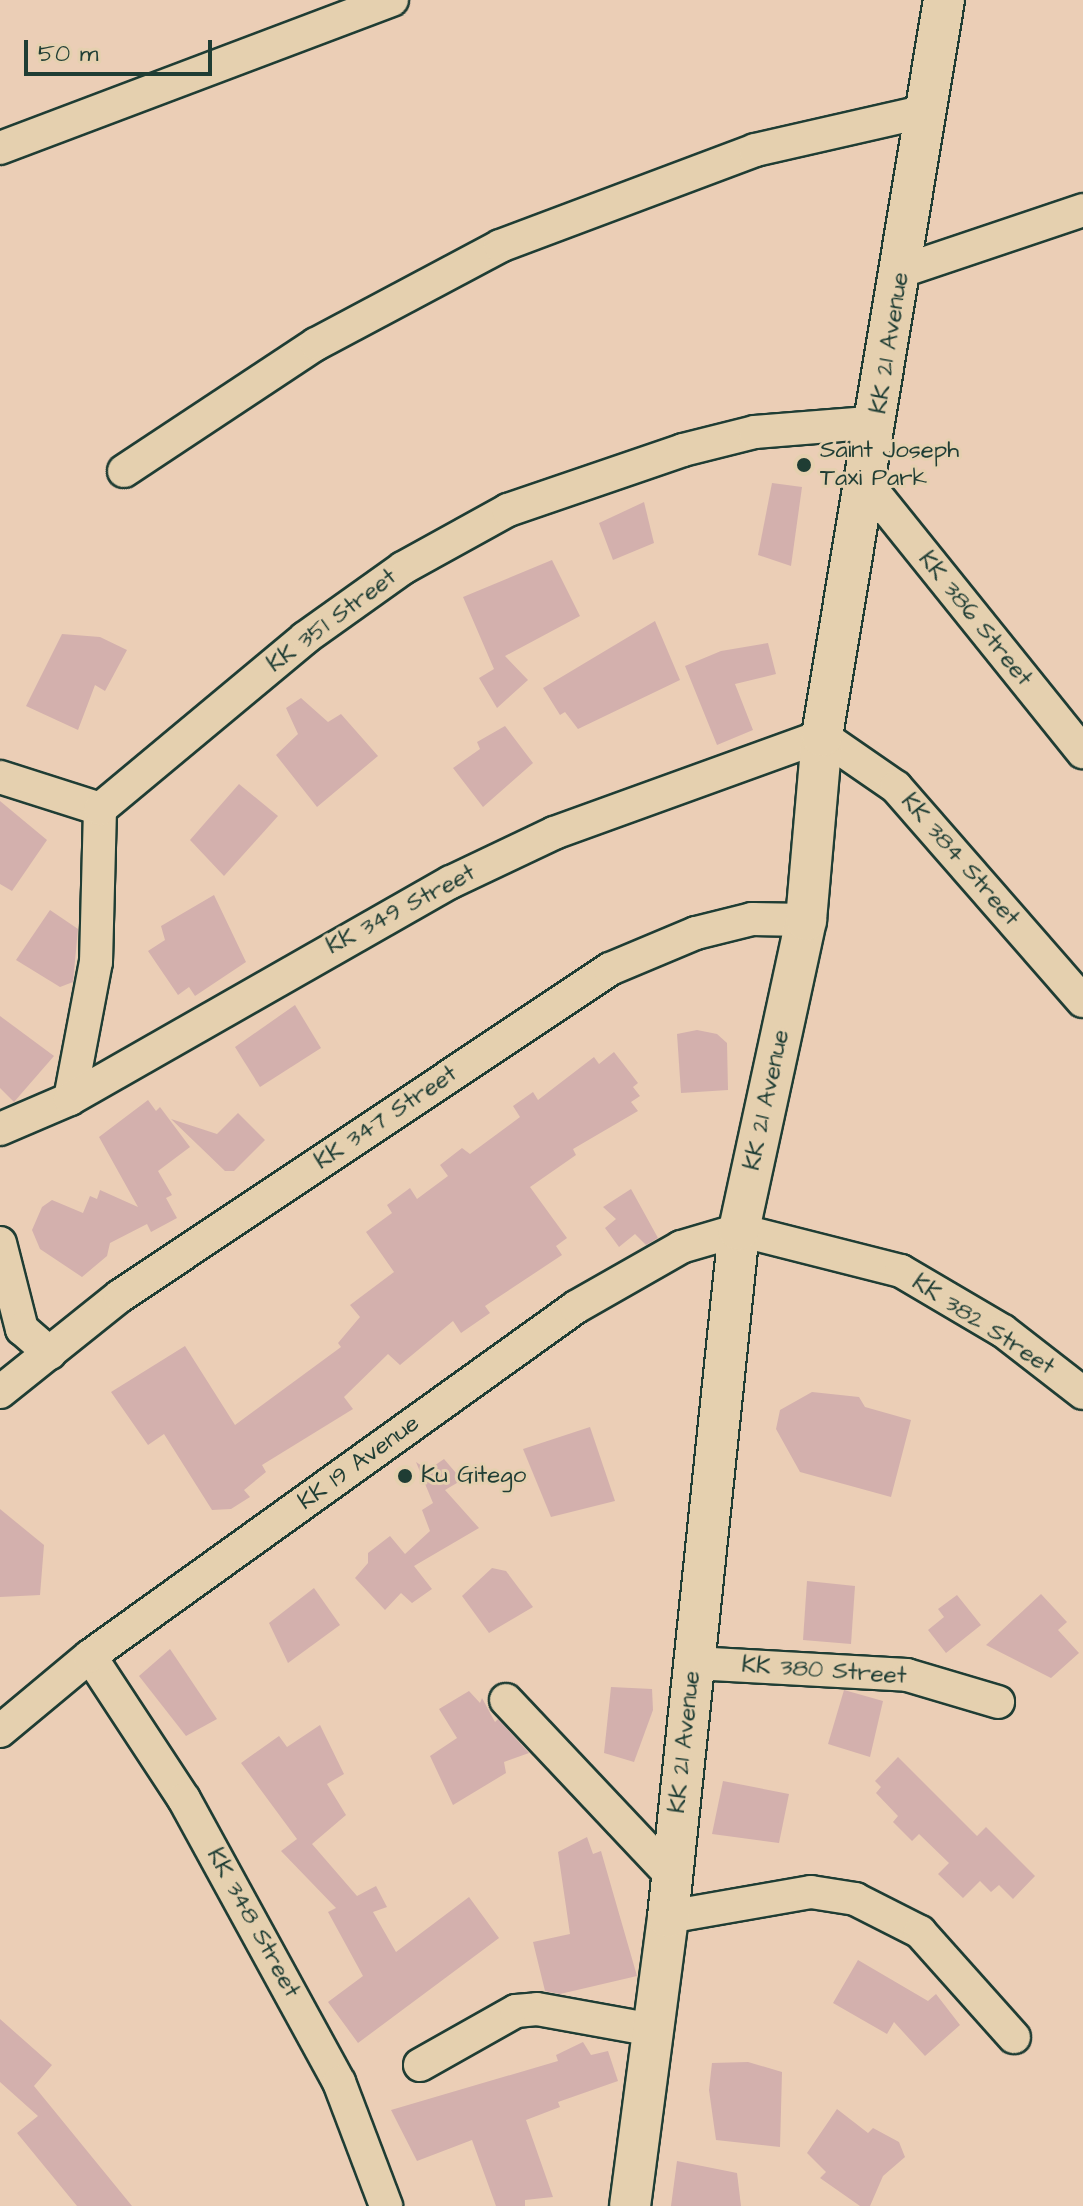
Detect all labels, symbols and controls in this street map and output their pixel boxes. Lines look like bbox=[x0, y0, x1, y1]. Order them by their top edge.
scale bar bbox=[28, 24, 216, 74]
text: 50 m bbox=[38, 37, 98, 71]
street label: KK 21 Avenue bbox=[865, 270, 915, 416]
place label: Saint Joseph Taxi Park bbox=[820, 437, 959, 493]
marker: Saint Joseph Taxi Park bbox=[795, 456, 813, 474]
street label: KK 386 Street bbox=[912, 546, 1038, 692]
street label: KK 351 Street bbox=[262, 563, 402, 679]
street label: KK 384 Street bbox=[895, 788, 1025, 932]
street label: KK 349 Street bbox=[322, 859, 480, 961]
street label: KK 21 Avenue bbox=[738, 1027, 796, 1173]
street label: KK 347 Street bbox=[309, 1060, 463, 1176]
street label: KK 382 Street bbox=[906, 1268, 1060, 1382]
street label: KK 19 Avenue bbox=[293, 1409, 425, 1517]
place label: Ku Gitego bbox=[421, 1462, 526, 1490]
marker: Ku Gitego bbox=[396, 1467, 414, 1485]
street label: KK 380 Street bbox=[741, 1651, 907, 1691]
street label: KK 21 Avenue bbox=[663, 1669, 707, 1815]
street label: KK 348 Street bbox=[200, 1843, 306, 2003]

